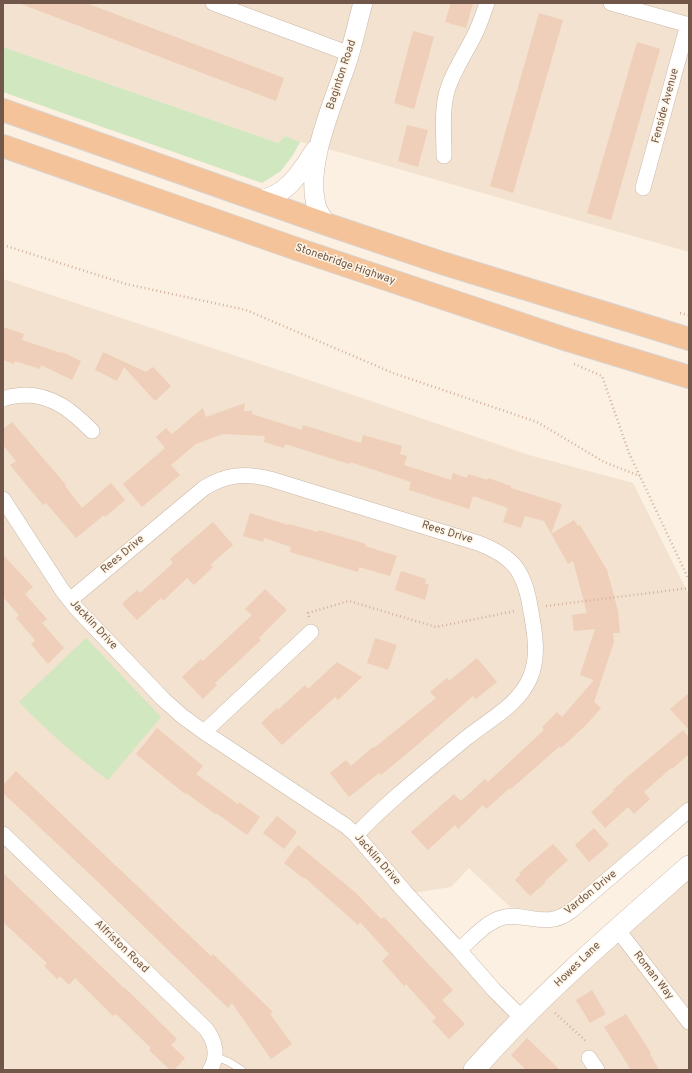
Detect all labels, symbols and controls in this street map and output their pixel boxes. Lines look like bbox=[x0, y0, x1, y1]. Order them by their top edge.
street label: Baginton Road bbox=[324, 38, 360, 112]
street label: Fenside Avenue bbox=[650, 67, 682, 145]
street label: Stonebridge Highway bbox=[293, 242, 397, 288]
street label: Rees Drive bbox=[420, 519, 474, 547]
street label: Rees Drive bbox=[99, 533, 147, 577]
street label: Jacklin Drive bbox=[66, 597, 120, 653]
street label: Jacklin Drive bbox=[351, 832, 403, 888]
street label: Vardon Drive bbox=[562, 868, 620, 918]
street label: Alfriston Road bbox=[91, 918, 151, 976]
street label: Howes Lane bbox=[552, 940, 604, 990]
street label: Roman Way bbox=[630, 949, 676, 1003]

